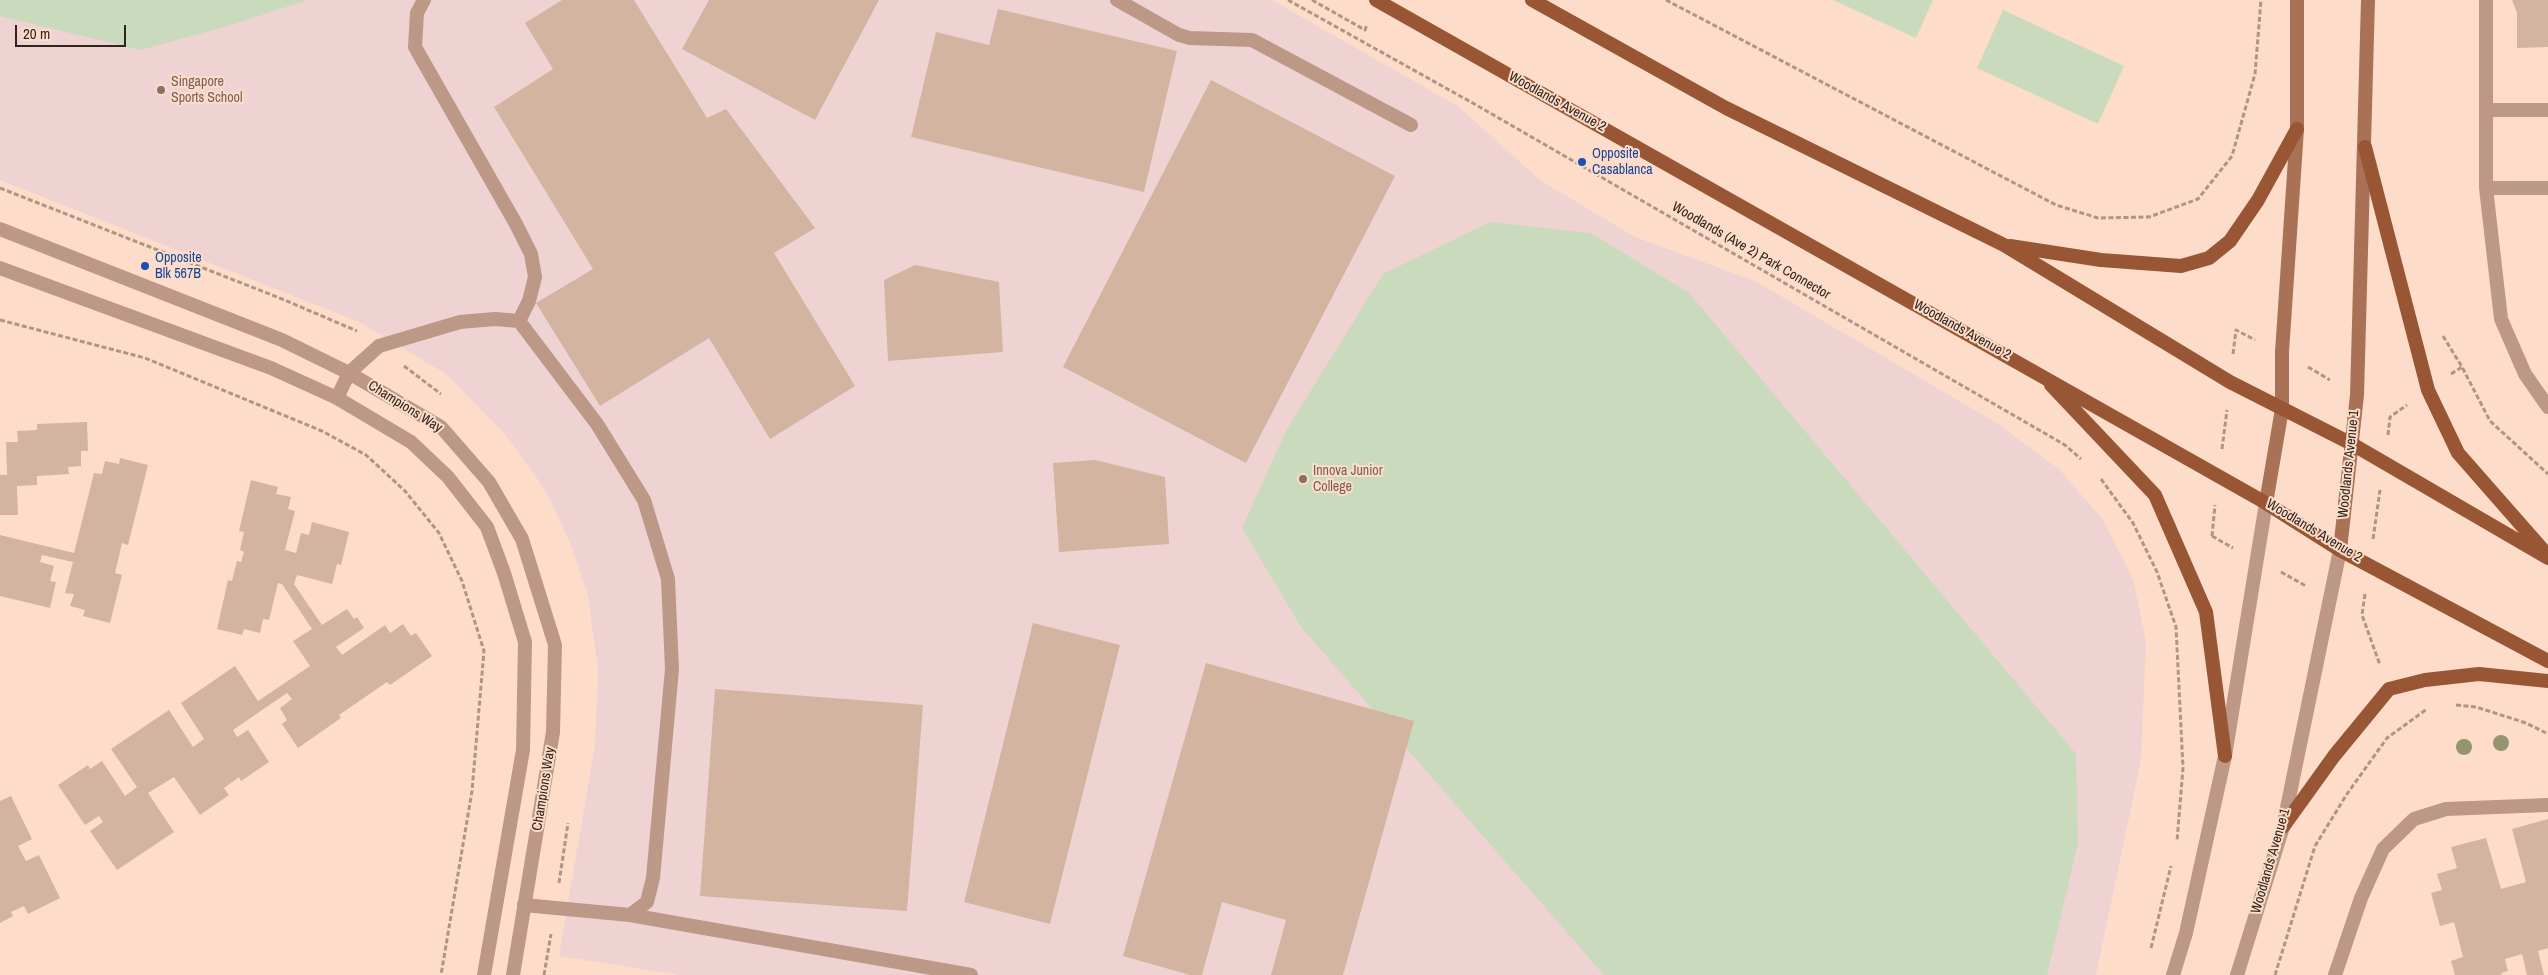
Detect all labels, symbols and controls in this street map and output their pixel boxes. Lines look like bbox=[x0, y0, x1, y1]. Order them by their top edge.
scale bar bbox=[18, 15, 129, 47]
text: 20 m bbox=[23, 23, 50, 44]
street label: Woodlands Avenue 2 bbox=[1505, 68, 1609, 136]
place label: Singapore Sports School bbox=[171, 74, 242, 106]
marker: Singapore Sports School bbox=[155, 84, 167, 96]
place label: Opposite Casablanca bbox=[1592, 146, 1653, 178]
marker: Opposite Casablanca bbox=[1576, 156, 1588, 168]
street label: Woodlands (Ave 2) Park Connector bbox=[1669, 199, 1833, 303]
place label: Opposite Blk 567B bbox=[155, 250, 202, 282]
marker: Opposite Blk 567B bbox=[139, 260, 151, 272]
street label: Woodlands Avenue 2 bbox=[1910, 296, 2014, 364]
street label: Champions Way bbox=[365, 378, 445, 436]
street label: Woodlands Avenue 1 bbox=[2335, 409, 2363, 519]
place label: Innova Junior College bbox=[1313, 463, 1383, 496]
marker: Innova Junior College bbox=[1297, 473, 1309, 485]
street label: Woodlands Avenue 2 bbox=[2263, 496, 2365, 566]
street label: Champions Way bbox=[529, 746, 559, 832]
street label: Woodlands Avenue 1 bbox=[2248, 806, 2294, 916]

